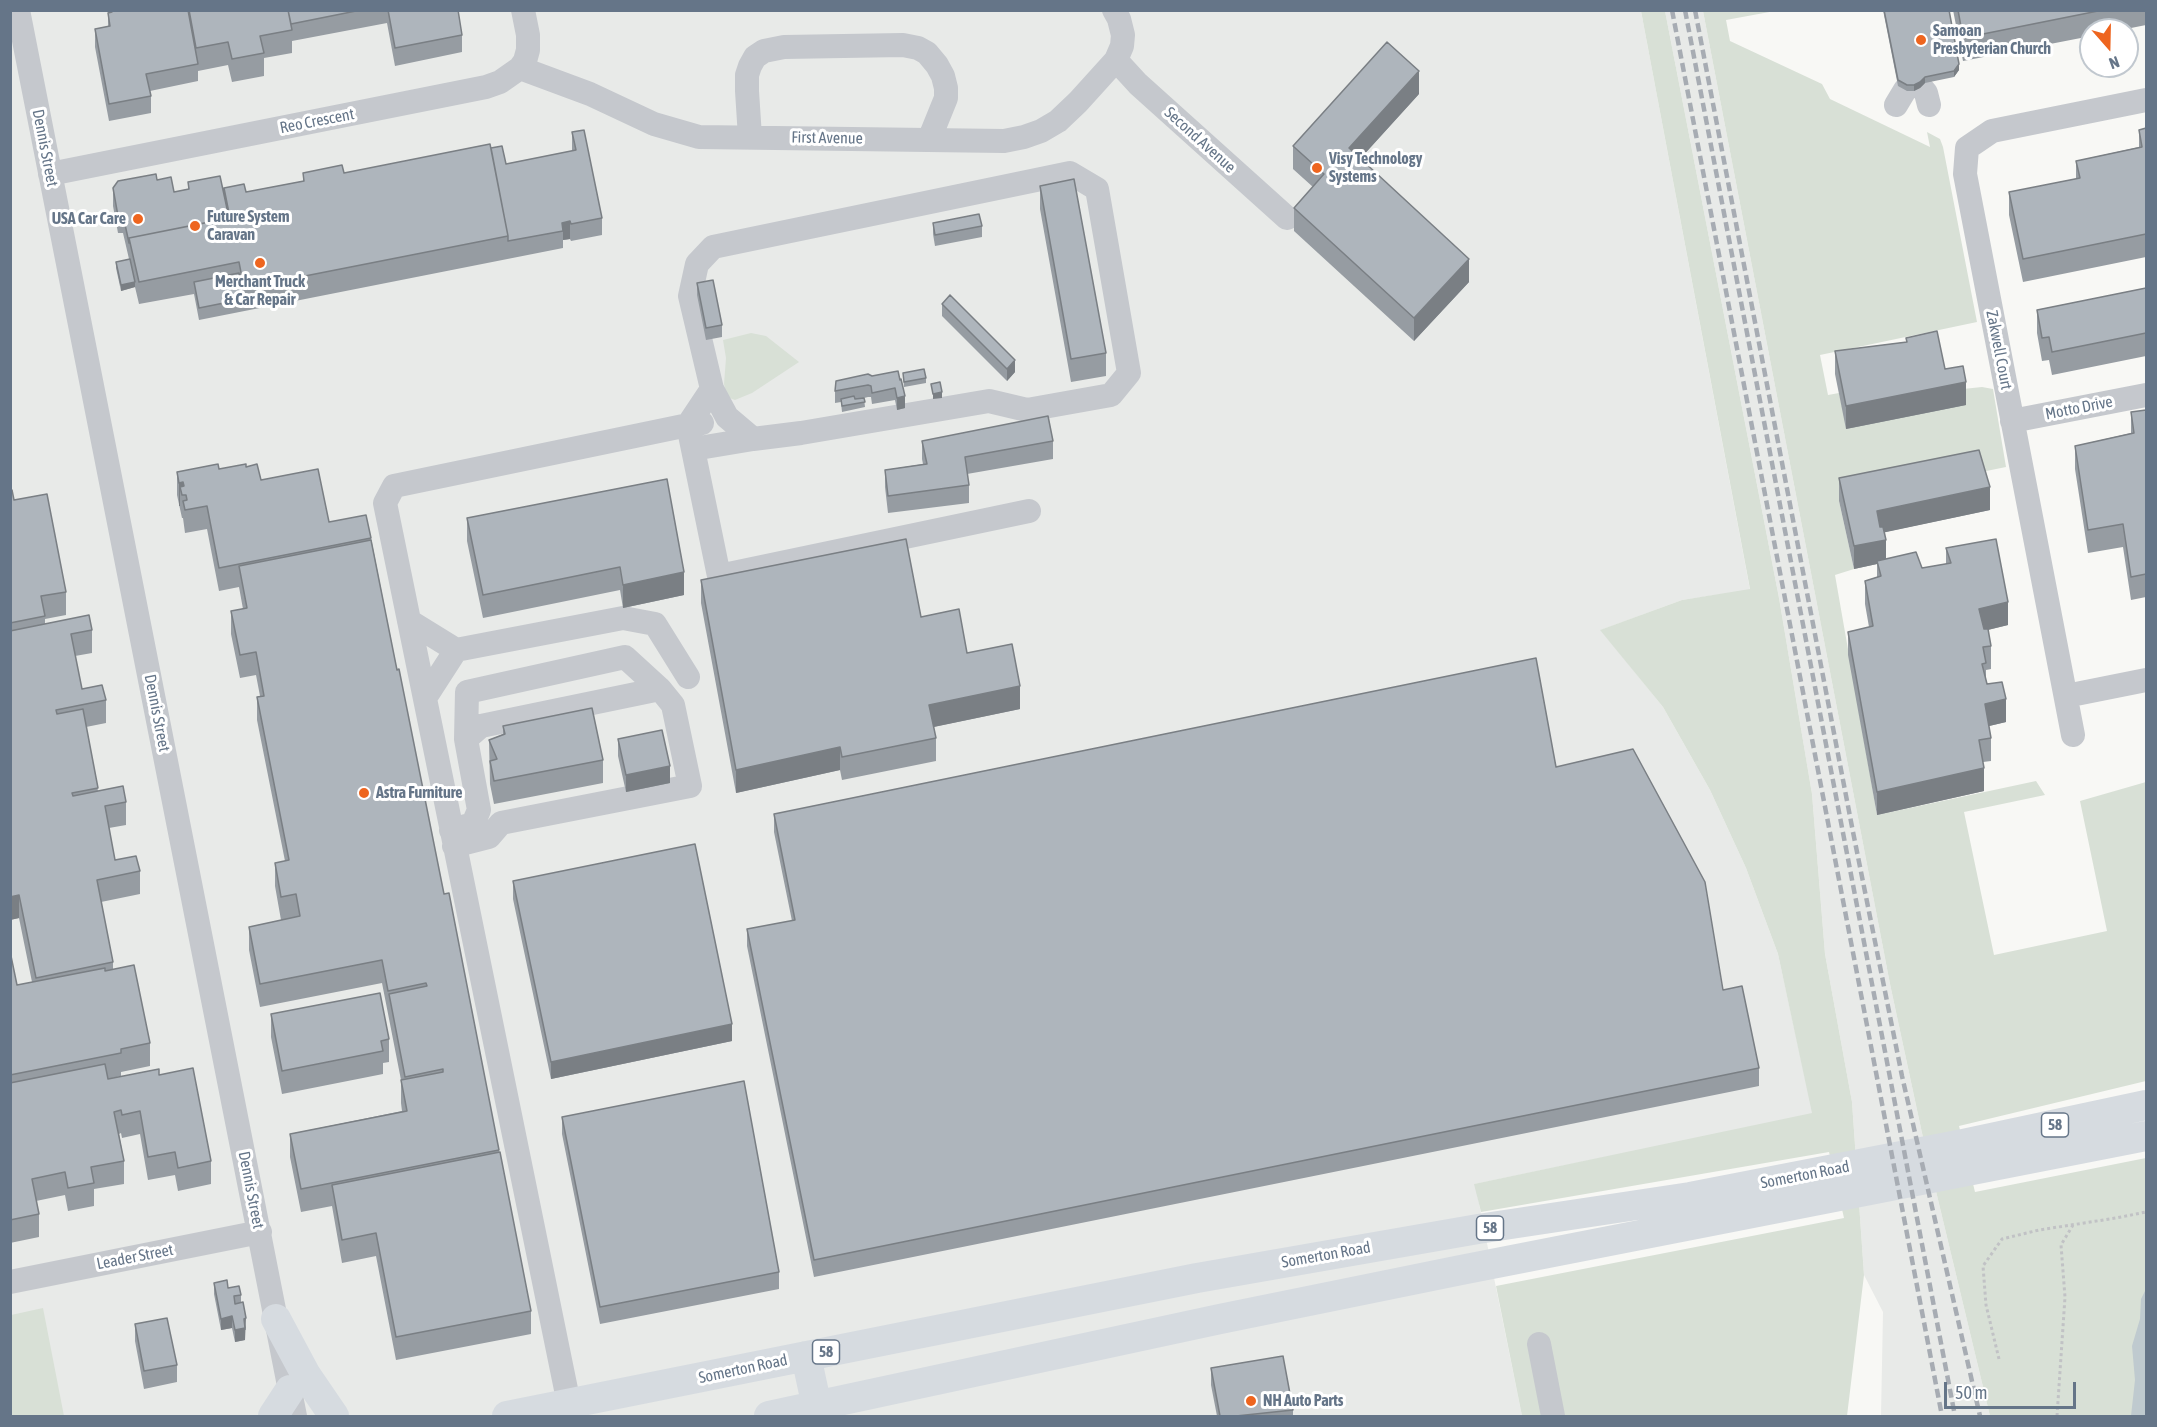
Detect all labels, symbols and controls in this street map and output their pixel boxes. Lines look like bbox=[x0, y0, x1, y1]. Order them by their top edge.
north arrow bbox=[2079, 18, 2139, 78]
place label: Samoan Presbyterian Church bbox=[1933, 21, 2051, 59]
marker: Samoan Presbyterian Church bbox=[1914, 33, 1928, 47]
text: N bbox=[2107, 53, 2122, 73]
street label: Second Avenue bbox=[1160, 103, 1240, 177]
street label: Reo Crescent bbox=[278, 104, 356, 138]
street label: Dennis Street bbox=[28, 108, 62, 188]
street label: First Avenue bbox=[791, 128, 863, 148]
place label: Visy Technology Systems bbox=[1329, 149, 1422, 187]
marker: Visy Technology Systems bbox=[1310, 161, 1324, 175]
place label: Future System Caravan bbox=[207, 207, 290, 245]
place label: USA Car Care bbox=[52, 209, 126, 229]
marker: USA Car Care bbox=[131, 212, 145, 226]
marker: Future System Caravan bbox=[188, 219, 202, 233]
marker: Merchant Truck & Car Repair bbox=[253, 256, 267, 270]
place label: Merchant Truck & Car Repair bbox=[215, 272, 305, 310]
street label: Zakwell Court bbox=[1982, 309, 2016, 391]
street label: Motto Drive bbox=[2044, 392, 2114, 424]
street label: Dennis Street bbox=[140, 673, 174, 753]
place label: Astra Furniture bbox=[376, 783, 463, 803]
marker: Astra Furniture bbox=[357, 786, 371, 800]
road number: 58 bbox=[2042, 1113, 2068, 1137]
street label: Dennis Street bbox=[234, 1150, 268, 1230]
street label: Somerton Road bbox=[1759, 1157, 1851, 1193]
road number: 58 bbox=[1476, 1216, 1504, 1240]
street label: Somerton Road bbox=[1280, 1238, 1372, 1272]
street label: Leader Street bbox=[95, 1240, 175, 1274]
road number: 58 bbox=[812, 1340, 840, 1364]
street label: Somerton Road bbox=[697, 1350, 789, 1388]
scale bar bbox=[1947, 1370, 2079, 1408]
text: 50 m bbox=[1955, 1382, 1987, 1403]
place label: NH Auto Parts bbox=[1263, 1391, 1343, 1411]
marker: NH Auto Parts bbox=[1244, 1394, 1258, 1408]

